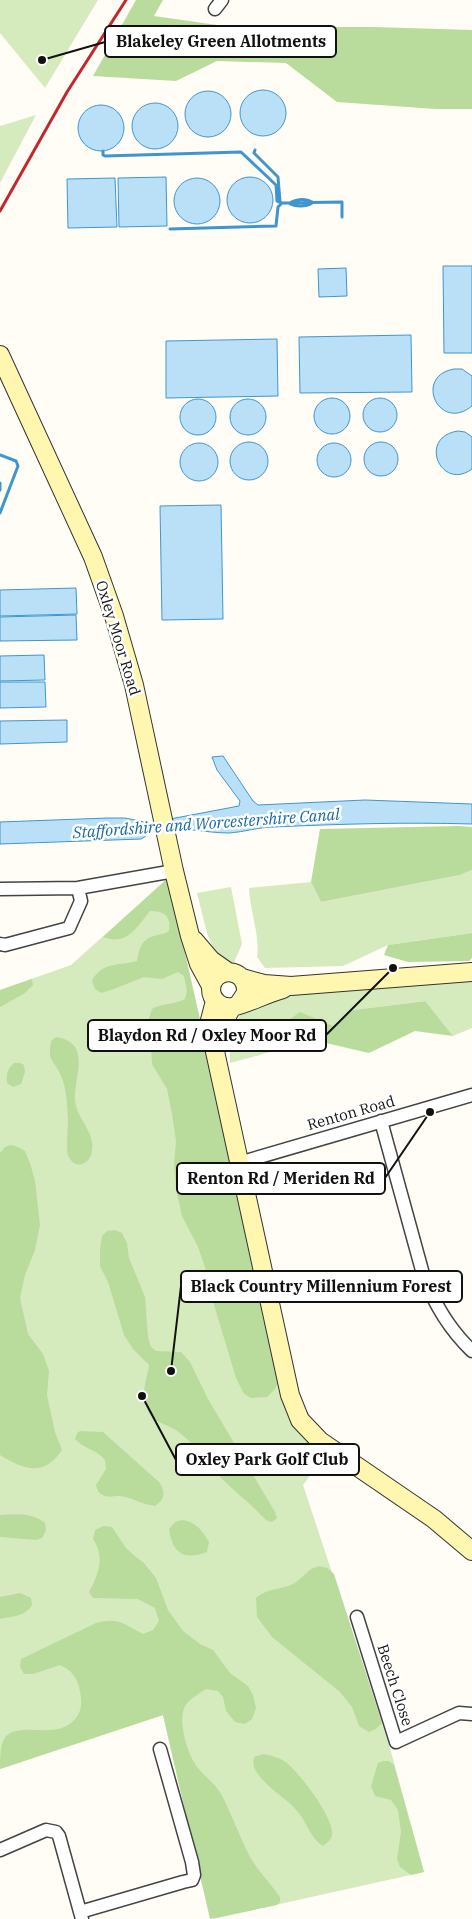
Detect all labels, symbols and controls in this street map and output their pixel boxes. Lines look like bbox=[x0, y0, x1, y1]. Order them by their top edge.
callout: Blakeley Green Allotments bbox=[105, 26, 336, 57]
text: Blakeley Green Allotments bbox=[116, 31, 326, 51]
street label: Oxley Moor Road bbox=[92, 578, 145, 698]
water label: Staffordshire and Worcestershire Canal bbox=[71, 804, 341, 842]
callout: Blaydon Rd / Oxley Moor Rd bbox=[88, 1020, 326, 1051]
text: Blaydon Rd / Oxley Moor Rd bbox=[98, 1025, 316, 1045]
street label: Renton Road bbox=[305, 1091, 397, 1134]
callout: Renton Rd / Meriden Rd bbox=[177, 1163, 385, 1194]
text: Renton Rd / Meriden Rd bbox=[187, 1168, 375, 1188]
callout: Black Country Millennium Forest bbox=[181, 1271, 462, 1302]
text: Black Country Millennium Forest bbox=[191, 1276, 451, 1296]
callout: Oxley Park Golf Club bbox=[176, 1444, 359, 1475]
text: Oxley Park Golf Club bbox=[186, 1449, 348, 1469]
street label: Beech Close bbox=[373, 1642, 418, 1728]

